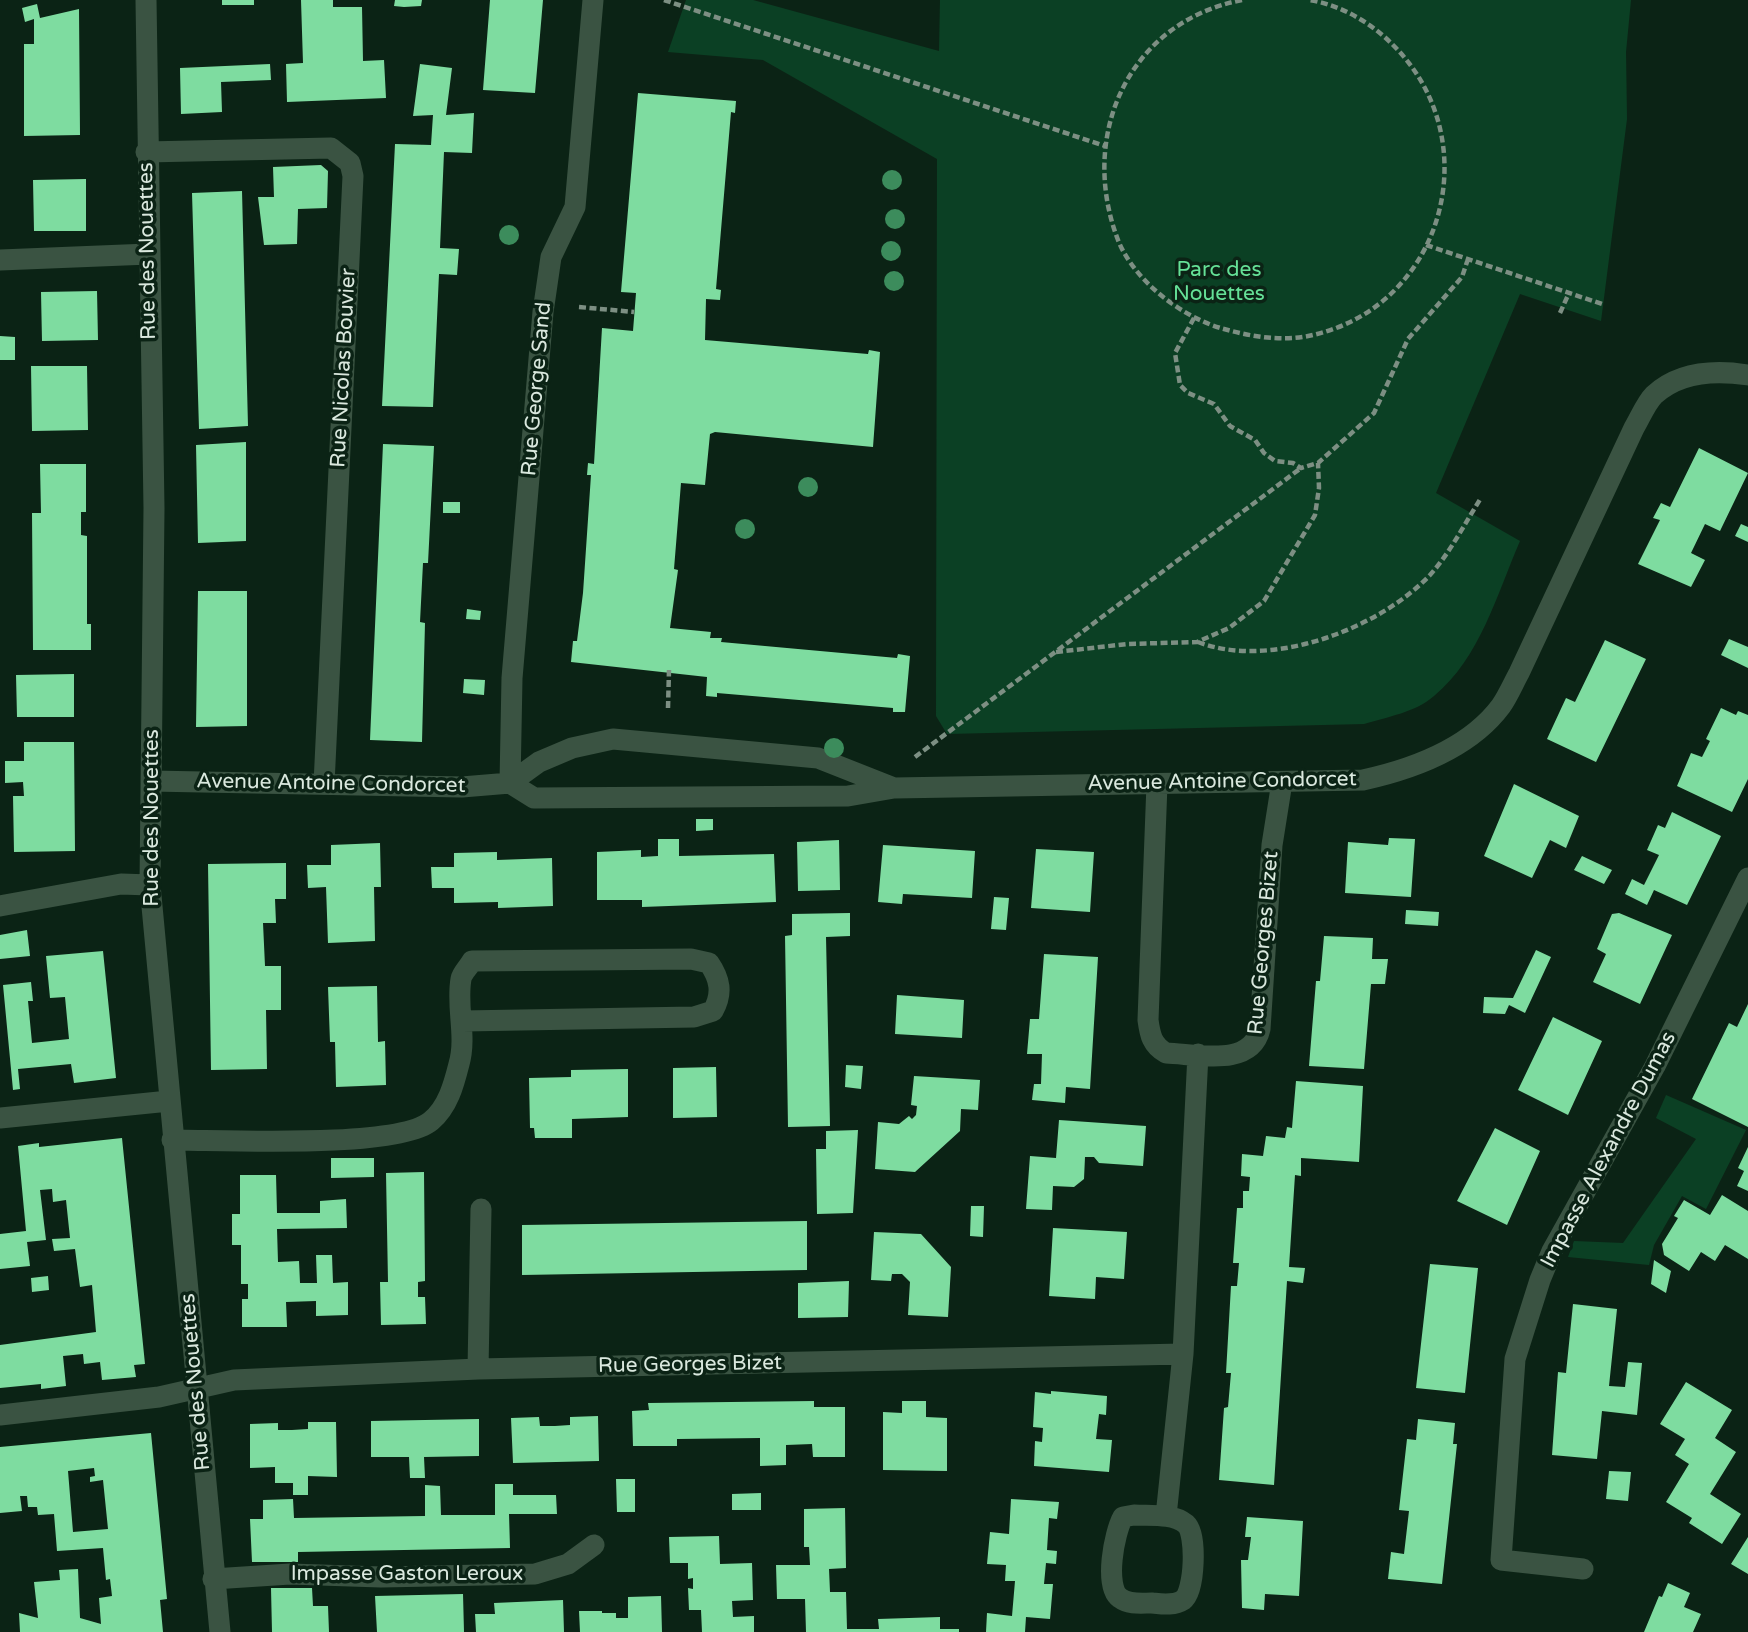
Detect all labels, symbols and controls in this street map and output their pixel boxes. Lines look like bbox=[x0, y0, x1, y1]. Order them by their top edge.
street label: Rue des Nouettes bbox=[134, 162, 162, 340]
park label: Parc des Nouettes bbox=[1173, 257, 1265, 307]
street label: Rue Nicolas Bouvier bbox=[326, 268, 362, 468]
street label: Rue George Sand bbox=[517, 301, 557, 477]
street label: Rue des Nouettes bbox=[139, 729, 165, 907]
street label: Avenue Antoine Condorcet bbox=[1087, 767, 1357, 797]
street label: Avenue Antoine Condorcet bbox=[196, 769, 466, 799]
street label: Rue Georges Bizet bbox=[1243, 850, 1285, 1036]
street label: Impasse Alexandre Dumas bbox=[1536, 1028, 1682, 1272]
street label: Rue des Nouettes bbox=[176, 1292, 216, 1472]
street label: Rue Georges Bizet bbox=[598, 1351, 782, 1379]
street label: Impasse Gaston Leroux bbox=[291, 1561, 523, 1587]

